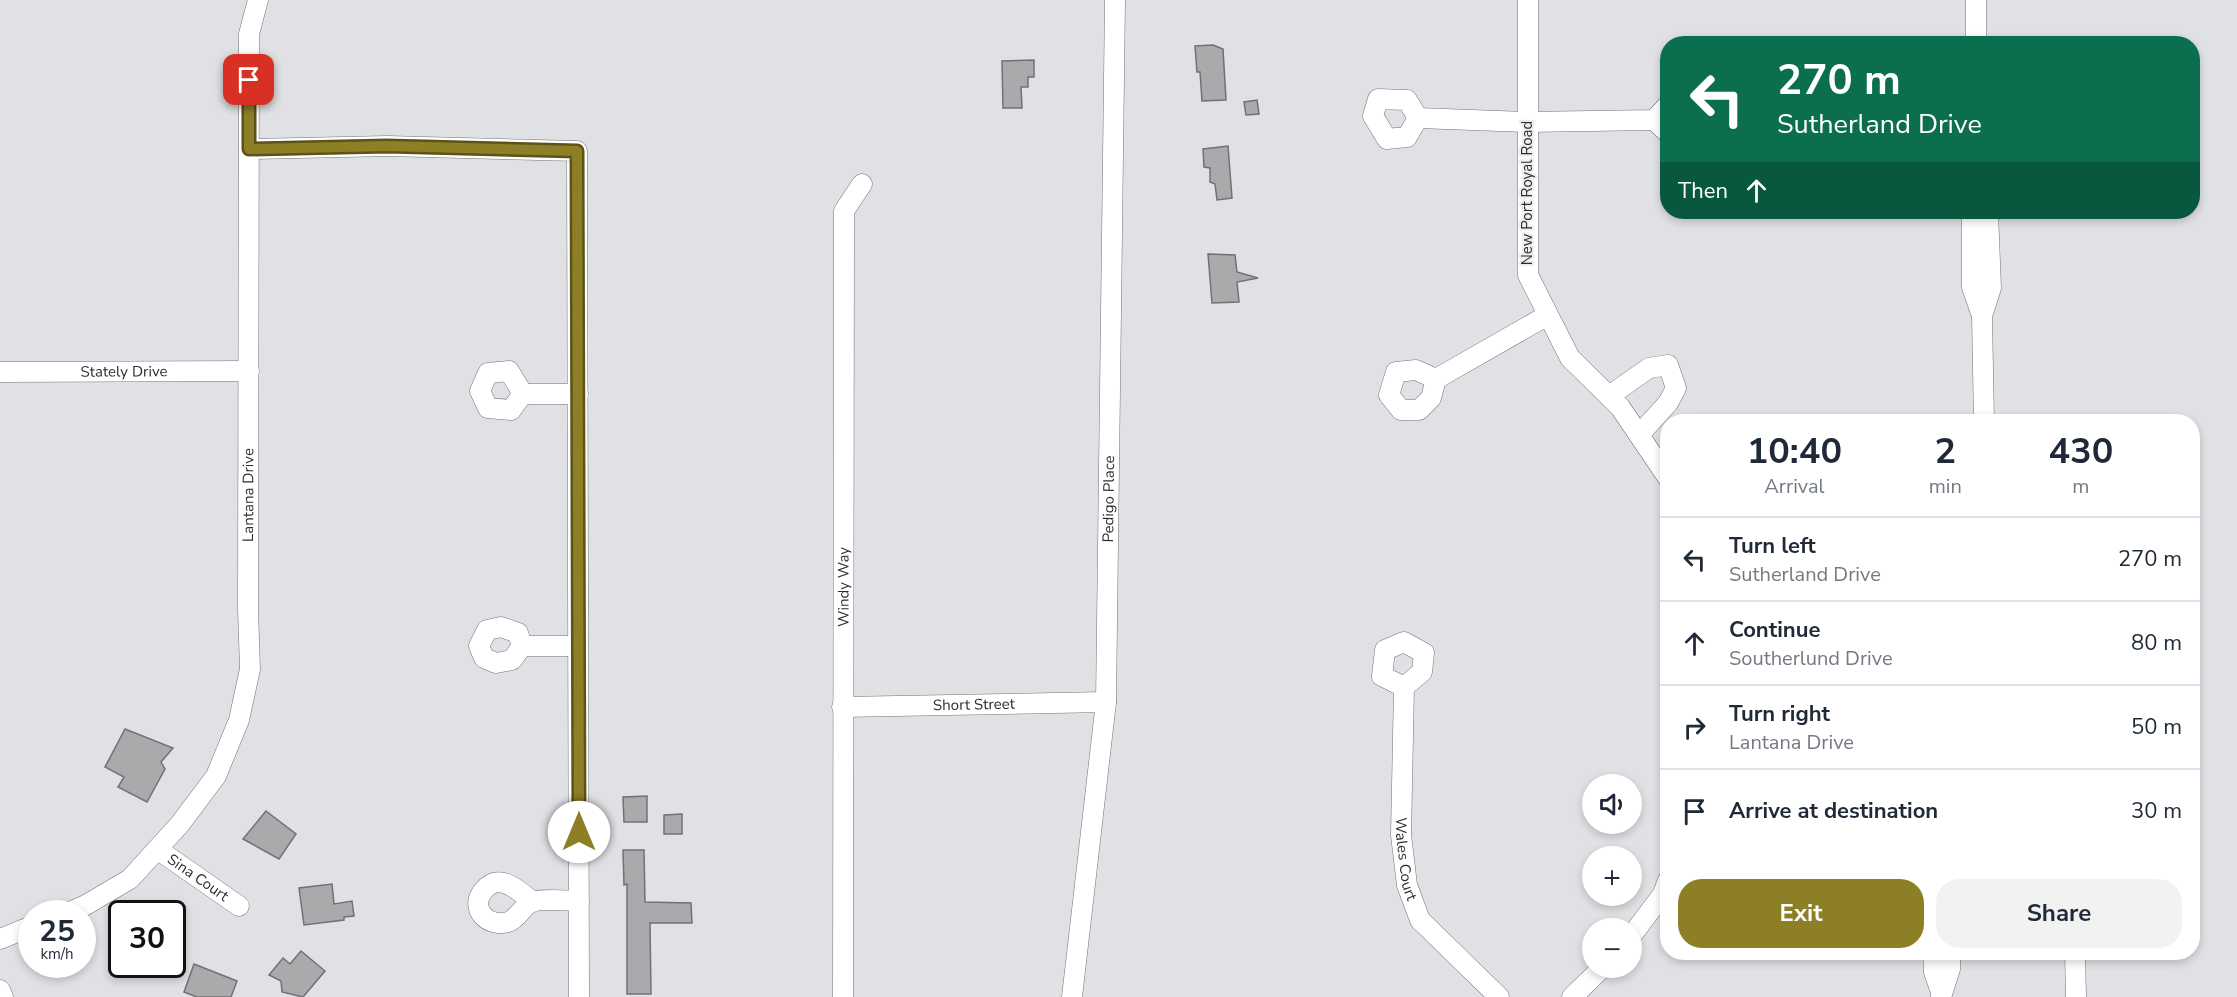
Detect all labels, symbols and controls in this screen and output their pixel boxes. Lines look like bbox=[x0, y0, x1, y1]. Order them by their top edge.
text: 270 m bbox=[1777, 52, 1901, 109]
pin bbox=[223, 54, 274, 105]
icon: left bbox=[1678, 60, 1756, 138]
icon: arrive bbox=[232, 63, 265, 96]
text: Sutherland Drive bbox=[1777, 106, 1982, 143]
street label: New Port Royal Road bbox=[1517, 121, 1537, 265]
icon: ahead bbox=[1740, 174, 1773, 207]
text: Then bbox=[1678, 176, 1728, 206]
street label: Stately Drive bbox=[80, 361, 168, 382]
text: 10:40 bbox=[1747, 427, 1842, 476]
text: 2 bbox=[1934, 427, 1956, 476]
text: 430 bbox=[2048, 427, 2113, 476]
street label: Lantana Drive bbox=[238, 448, 258, 542]
street label: Pedigo Place bbox=[1098, 455, 1119, 543]
text: Arrival bbox=[1764, 473, 1824, 500]
text: min bbox=[1929, 473, 1962, 500]
text: m bbox=[2072, 473, 2089, 500]
text: Turn left bbox=[1729, 531, 1816, 561]
icon: left bbox=[1678, 543, 1711, 576]
text: 270 m bbox=[2118, 544, 2182, 574]
street label: Windy Way bbox=[833, 547, 854, 627]
text: Sutherland Drive bbox=[1729, 561, 1881, 588]
text: Continue bbox=[1729, 615, 1820, 645]
icon: ahead bbox=[1678, 627, 1711, 660]
text: 80 m bbox=[2131, 628, 2182, 658]
text: Southerlund Drive bbox=[1729, 645, 1893, 672]
street label: Short Street bbox=[933, 694, 1016, 715]
text: Turn right bbox=[1729, 699, 1830, 729]
icon: right bbox=[1678, 711, 1711, 744]
text: 50 m bbox=[2131, 712, 2182, 742]
text: Lantana Drive bbox=[1729, 729, 1854, 756]
map controls bbox=[1582, 774, 1642, 978]
button: sound bbox=[1582, 774, 1642, 834]
icon: arrive bbox=[1678, 795, 1711, 828]
text: Arrive at destination bbox=[1729, 796, 1938, 826]
text: 30 m bbox=[2131, 796, 2182, 826]
position arrow bbox=[547, 800, 611, 864]
street label: Wales Court bbox=[1391, 817, 1422, 904]
button: + bbox=[1582, 846, 1642, 906]
street label: Sina Court bbox=[163, 849, 233, 906]
button: Exit bbox=[1678, 879, 1924, 948]
button: Share bbox=[1936, 879, 2182, 948]
speed limit sign: 30 bbox=[108, 900, 186, 978]
text: 25 bbox=[39, 911, 75, 952]
button: − bbox=[1582, 918, 1642, 978]
text: km/h bbox=[40, 944, 74, 964]

